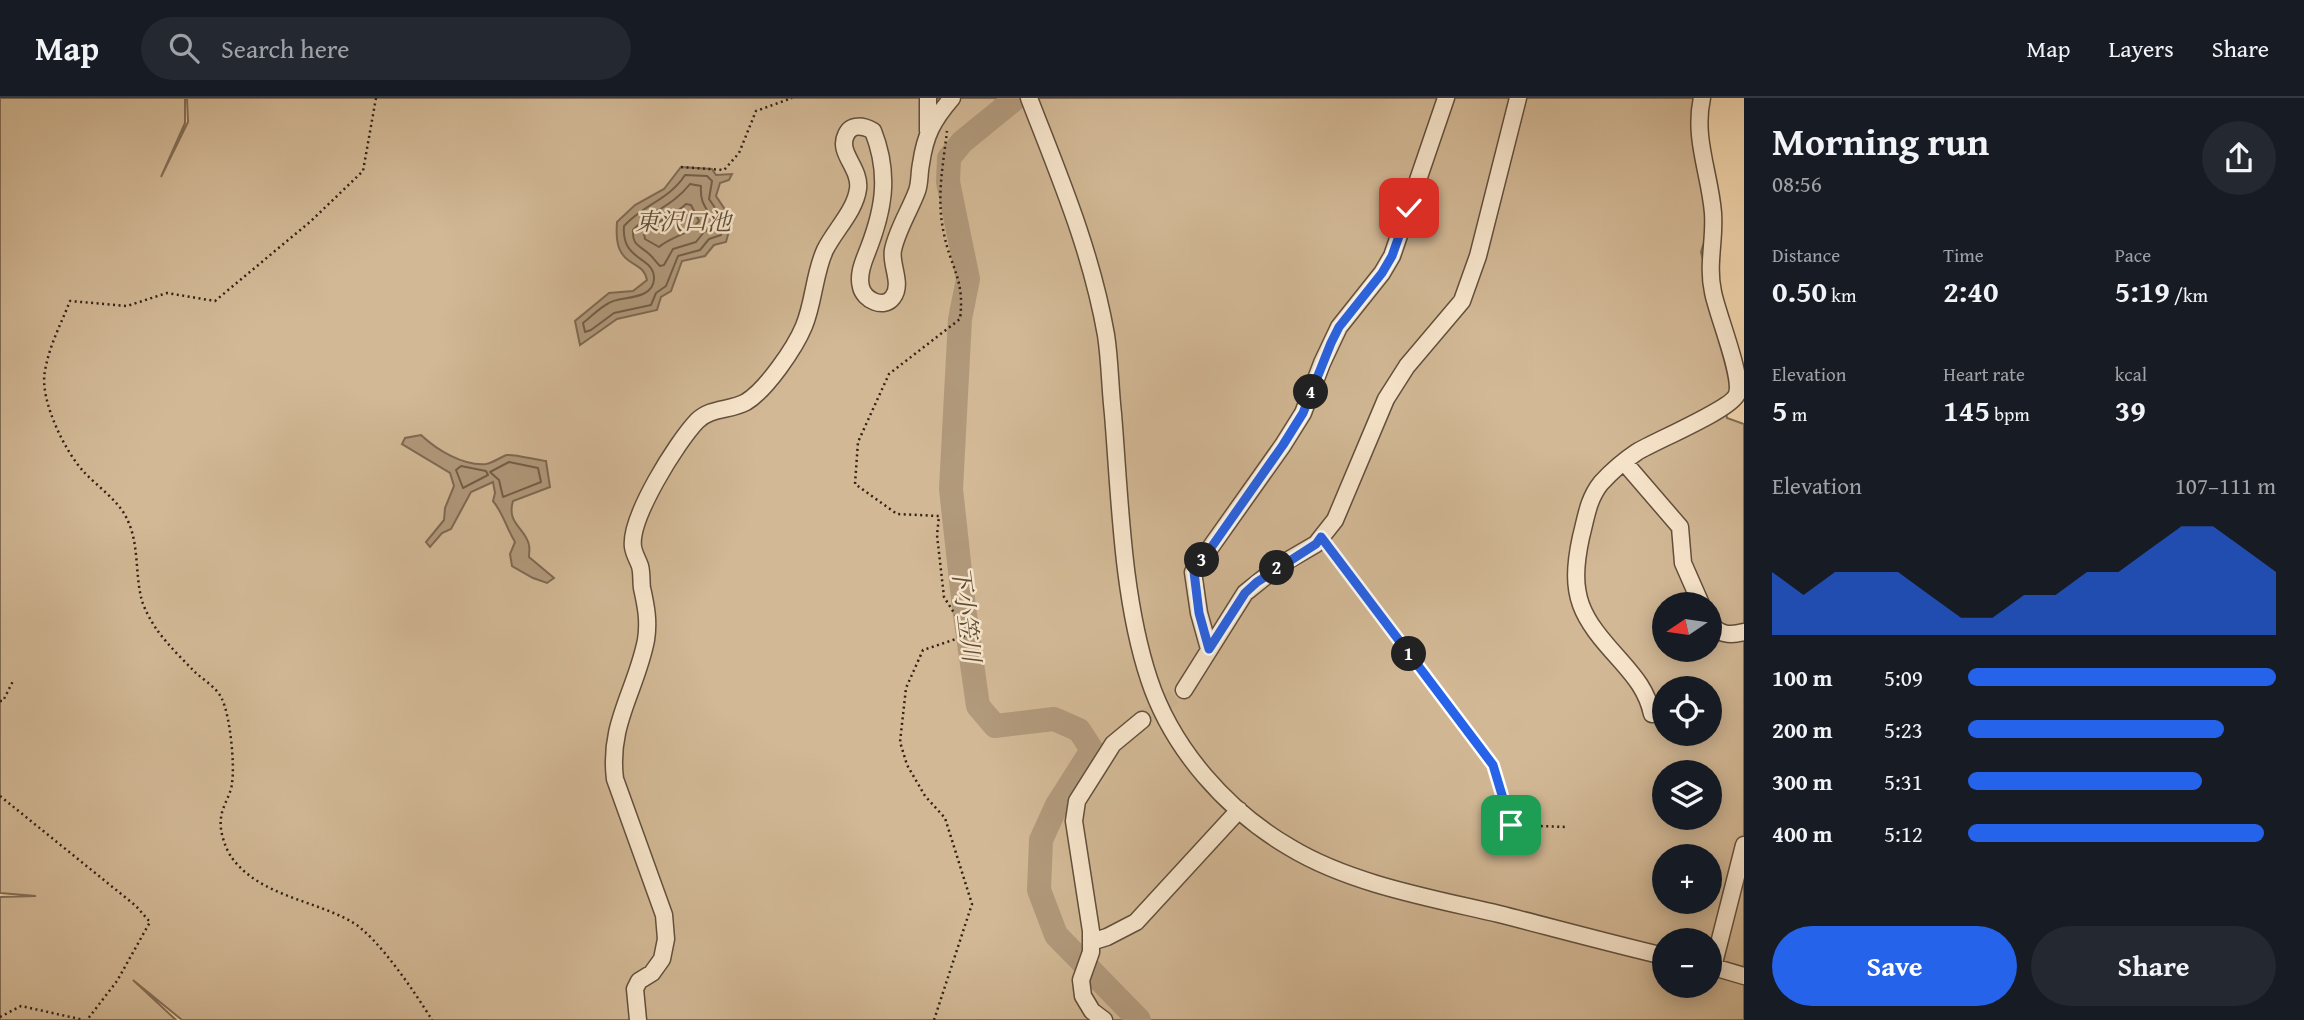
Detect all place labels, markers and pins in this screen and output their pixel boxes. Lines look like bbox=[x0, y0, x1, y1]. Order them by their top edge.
pin bbox=[1379, 178, 1439, 238]
pin: 4 bbox=[1294, 374, 1328, 410]
pin: 3 bbox=[1184, 542, 1220, 578]
pin: 2 bbox=[1260, 550, 1294, 586]
pin: 1 bbox=[1392, 636, 1426, 672]
pin bbox=[1481, 795, 1541, 855]

